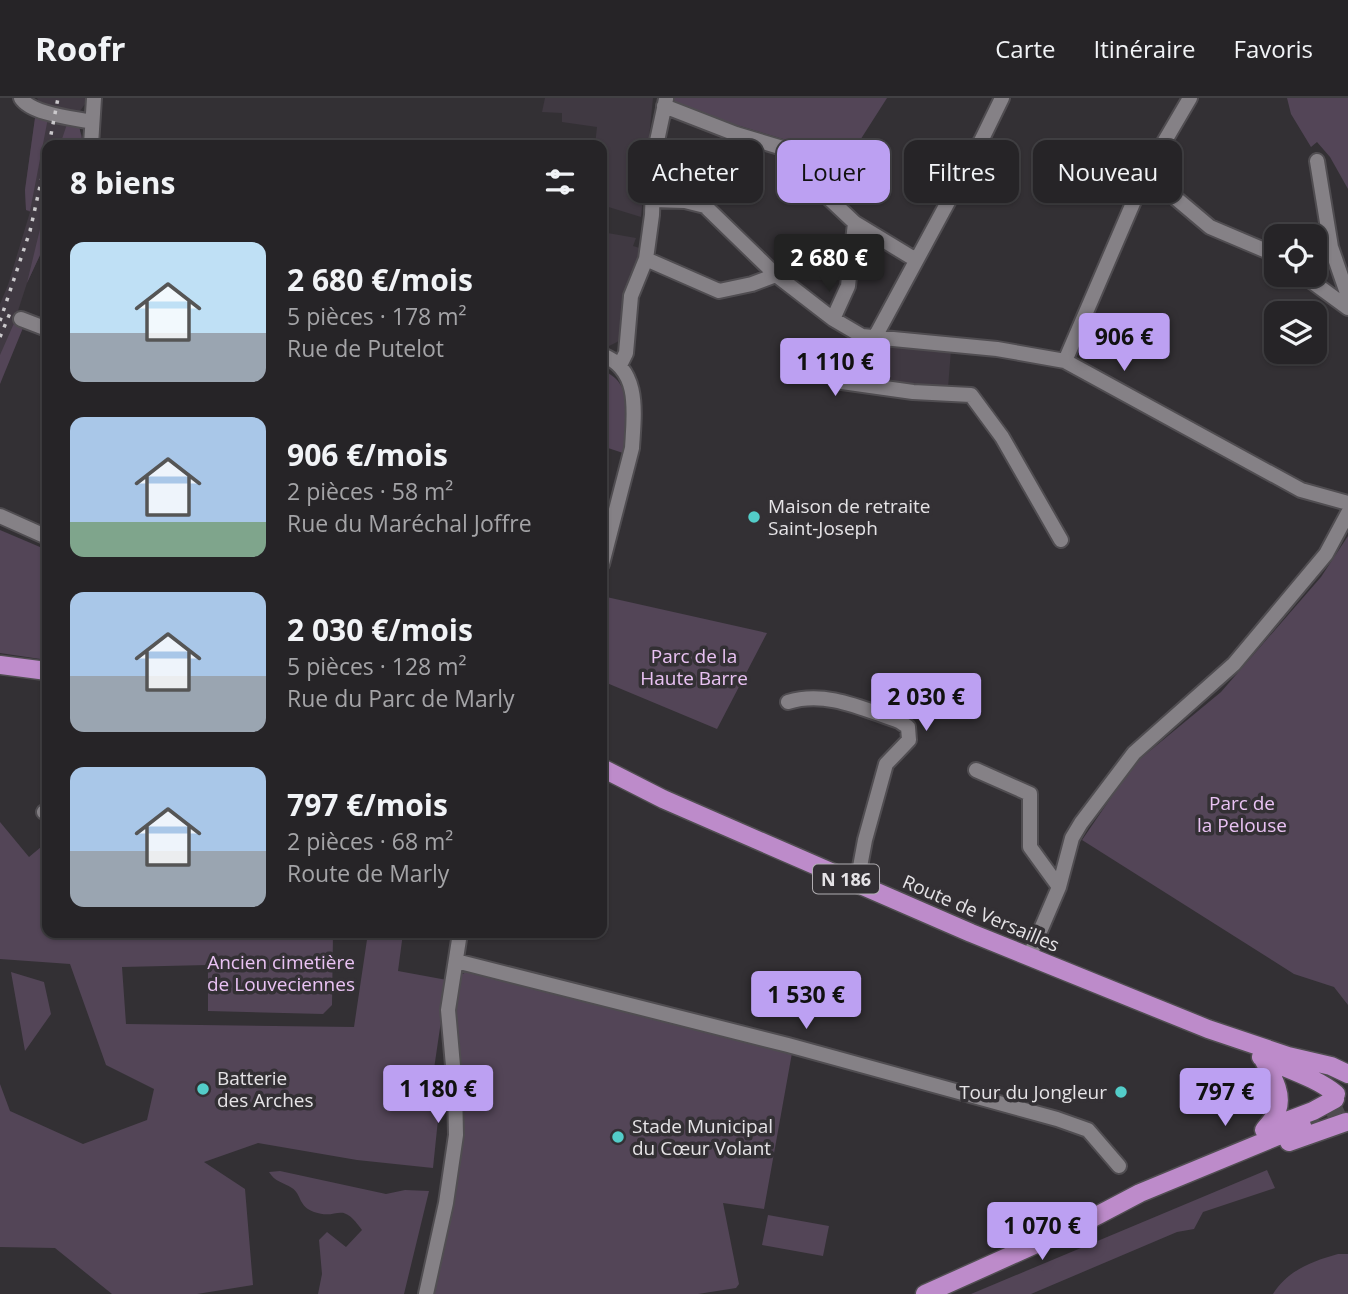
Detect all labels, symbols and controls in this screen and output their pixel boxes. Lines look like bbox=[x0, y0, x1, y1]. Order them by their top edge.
text: Roofr bbox=[35, 26, 125, 71]
text: Carte bbox=[995, 32, 1056, 65]
text: Itinéraire bbox=[1094, 32, 1196, 65]
text: Favoris bbox=[1234, 32, 1313, 65]
chip: Acheter bbox=[628, 140, 763, 203]
chip: Louer bbox=[777, 140, 890, 203]
chip: Filtres bbox=[904, 140, 1019, 203]
chip: Nouveau bbox=[1033, 140, 1182, 203]
text: 8 biens bbox=[70, 162, 175, 203]
icon: filters bbox=[541, 163, 579, 201]
map controls bbox=[1264, 224, 1327, 364]
button: locate bbox=[1264, 224, 1327, 287]
pin: 2 680 € bbox=[764, 234, 894, 294]
text: 2 680 € bbox=[790, 241, 868, 273]
text: 2 680 €/mois bbox=[287, 259, 473, 300]
icon: home bbox=[126, 270, 210, 354]
text: 5 pièces · 178 m² bbox=[287, 300, 467, 332]
button: layers bbox=[1264, 301, 1327, 364]
pin: 906 € bbox=[1075, 314, 1173, 373]
text: 906 € bbox=[1095, 320, 1153, 352]
text: Rue de Putelot bbox=[287, 332, 444, 364]
pin: 1 110 € bbox=[770, 338, 900, 398]
text: 1 110 € bbox=[796, 345, 874, 377]
text: 906 €/mois bbox=[287, 434, 448, 475]
icon: home bbox=[126, 445, 210, 529]
text: 2 pièces · 58 m² bbox=[287, 475, 453, 507]
place label: Maison de retraite Saint-Joseph bbox=[768, 493, 931, 541]
text: Rue du Maréchal Joffre bbox=[287, 507, 532, 539]
marker: Maison de retraite Saint-Joseph bbox=[746, 509, 762, 525]
text: 2 030 €/mois bbox=[287, 609, 473, 650]
icon: home bbox=[126, 620, 210, 704]
park label: Parc de la Haute Barre bbox=[640, 643, 748, 691]
text: 5 pièces · 128 m² bbox=[287, 650, 467, 682]
pin: 2 030 € bbox=[861, 674, 991, 733]
text: 2 030 € bbox=[887, 680, 965, 712]
text: Rue du Parc de Marly bbox=[287, 682, 515, 714]
text: 797 €/mois bbox=[287, 784, 448, 825]
park label: Parc de la Pelouse bbox=[1197, 790, 1287, 838]
icon: home bbox=[126, 795, 210, 879]
text: 2 pièces · 68 m² bbox=[287, 825, 453, 857]
text: Route de Marly bbox=[287, 857, 449, 889]
road number: N 186 bbox=[813, 864, 879, 894]
street label: Route de Versailles bbox=[899, 868, 1063, 958]
park label: Ancien cimetière de Louveciennes bbox=[207, 949, 355, 997]
pin: 1 530 € bbox=[741, 972, 871, 1031]
text: 1 530 € bbox=[767, 978, 845, 1010]
place label: Batterie des Arches bbox=[217, 1065, 314, 1113]
pin: 1 180 € bbox=[373, 1066, 503, 1125]
pin: 797 € bbox=[1176, 1068, 1274, 1128]
text: 1 180 € bbox=[399, 1072, 477, 1104]
text: 797 € bbox=[1196, 1075, 1254, 1107]
place label: Tour du Jongleur bbox=[959, 1079, 1107, 1105]
marker: Batterie des Arches bbox=[195, 1081, 211, 1097]
marker: Tour du Jongleur bbox=[1113, 1084, 1129, 1100]
place label: Stade Municipal du Cœur Volant bbox=[632, 1113, 773, 1161]
marker: Stade Municipal du Cœur Volant bbox=[610, 1129, 626, 1145]
pin: 1 070 € bbox=[977, 1202, 1107, 1262]
text: 1 070 € bbox=[1003, 1209, 1081, 1241]

